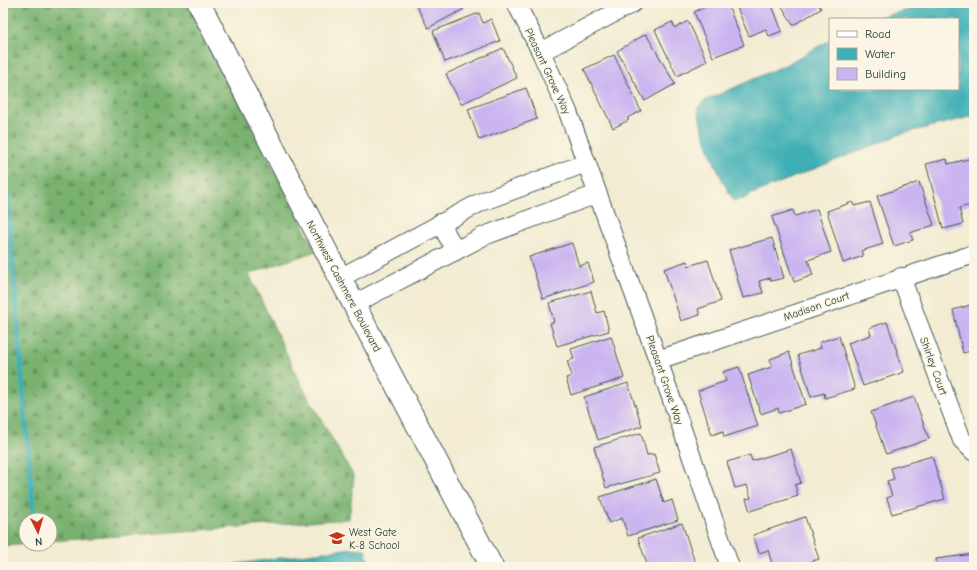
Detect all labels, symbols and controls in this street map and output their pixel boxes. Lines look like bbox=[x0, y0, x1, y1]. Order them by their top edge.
legend bbox=[829, 18, 959, 90]
street label: Pleasant Grove Way bbox=[522, 26, 573, 116]
text: Road bbox=[865, 27, 891, 41]
text: Water bbox=[865, 47, 895, 61]
text: Building bbox=[865, 67, 906, 81]
street label: Northwest Cashmere Boulevard bbox=[303, 218, 384, 354]
street label: Madison Court bbox=[781, 289, 852, 324]
street label: Pleasant Grove Way bbox=[643, 334, 686, 427]
street label: Shirley Court bbox=[917, 335, 950, 398]
north arrow bbox=[18, 512, 58, 552]
place label: West Gate K-8 School bbox=[349, 526, 400, 552]
school or university icon: West Gate K-8 School bbox=[328, 529, 346, 547]
text: N bbox=[35, 535, 43, 548]

